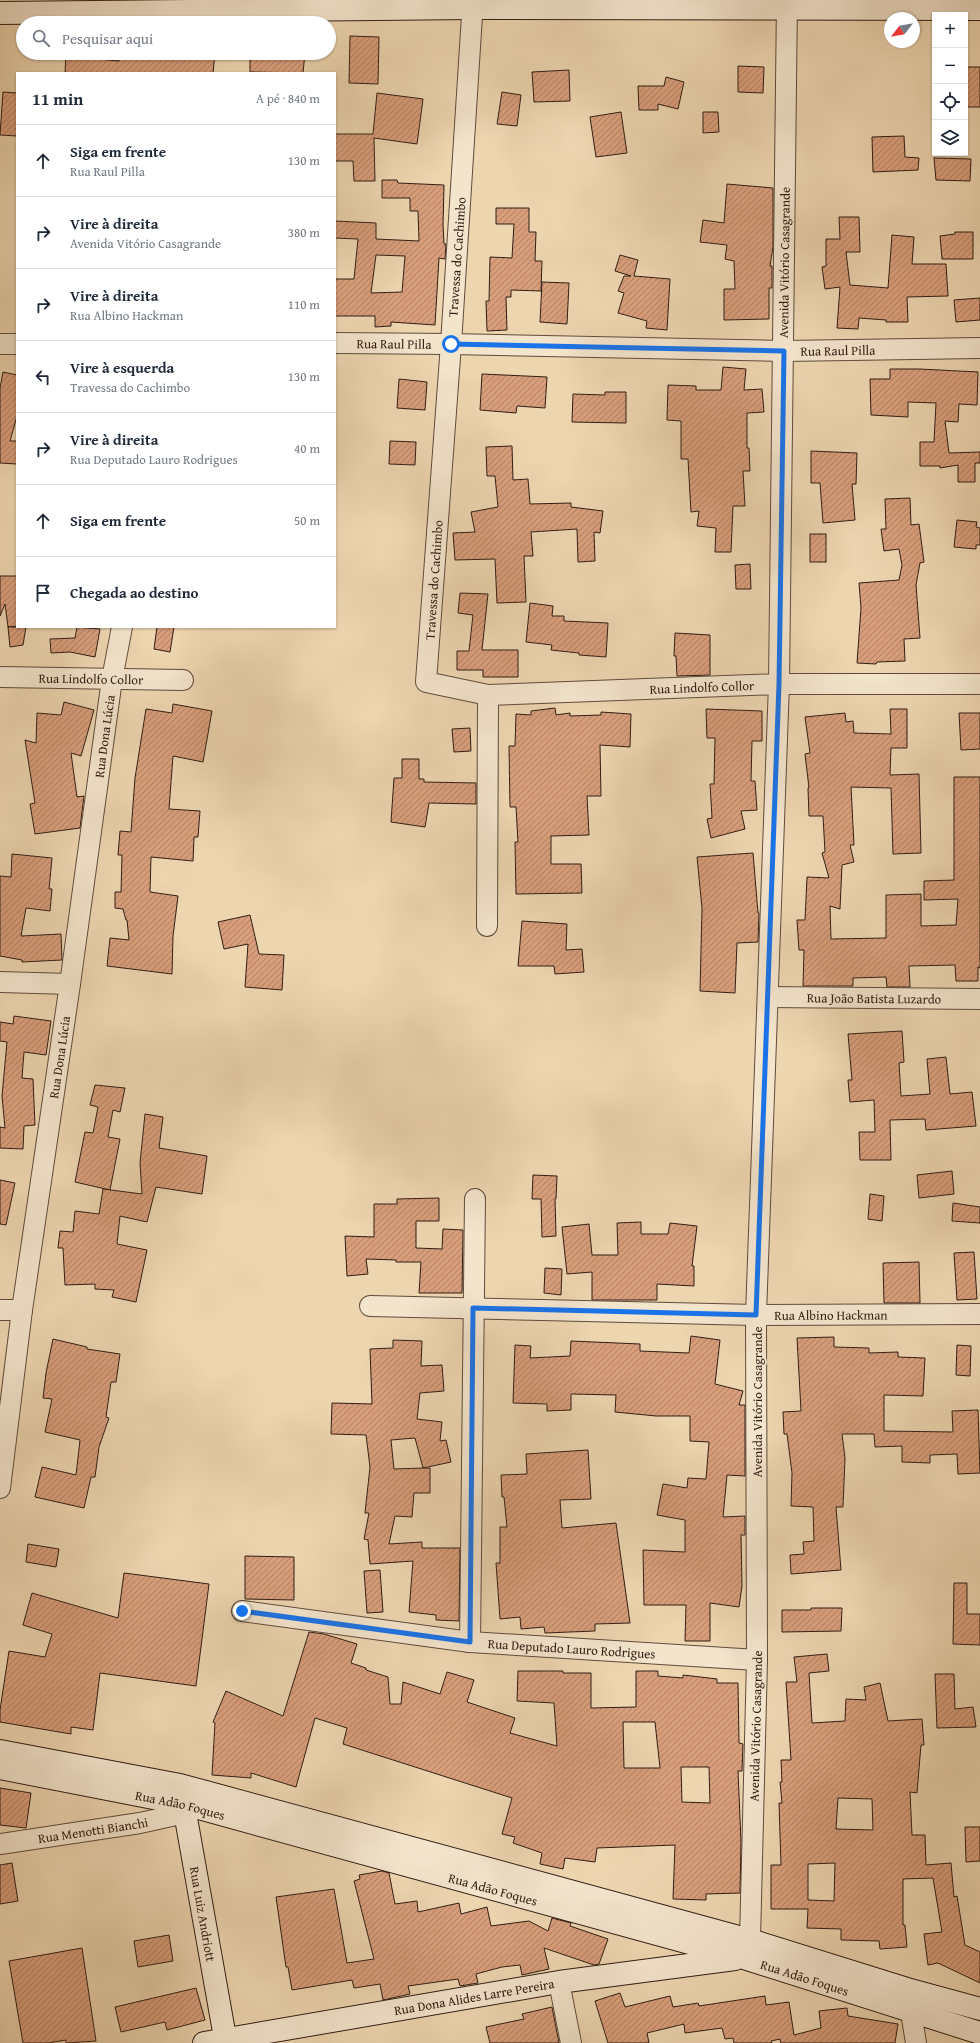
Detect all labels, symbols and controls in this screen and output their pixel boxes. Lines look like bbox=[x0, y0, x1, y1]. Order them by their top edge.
north arrow bbox=[884, 12, 920, 48]
map controls bbox=[932, 12, 968, 156]
button: + bbox=[932, 12, 968, 48]
search box bbox=[16, 16, 336, 60]
icon: search bbox=[30, 27, 52, 49]
text: Pesquisar aqui bbox=[62, 28, 153, 49]
button: − bbox=[932, 48, 968, 84]
button: locate bbox=[932, 84, 968, 120]
text: 11 min bbox=[32, 86, 83, 111]
text: A pé · 840 m bbox=[256, 89, 320, 108]
button: layers bbox=[932, 120, 968, 156]
text: Siga em frente bbox=[70, 141, 166, 162]
icon: ahead bbox=[32, 150, 54, 172]
text: 130 m bbox=[288, 151, 320, 170]
text: Rua Raul Pilla bbox=[70, 162, 145, 181]
street label: Avenida Vitório Casagrande bbox=[774, 187, 794, 338]
street label: Travessa do Cachimbo bbox=[443, 196, 471, 318]
text: Vire à direita bbox=[70, 213, 158, 234]
icon: right bbox=[32, 222, 54, 244]
text: 380 m bbox=[288, 223, 320, 242]
text: Avenida Vitório Casagrande bbox=[70, 234, 221, 253]
text: Vire à direita bbox=[70, 285, 158, 306]
icon: right bbox=[32, 294, 54, 316]
text: 110 m bbox=[288, 295, 320, 314]
text: Rua Albino Hackman bbox=[70, 306, 183, 325]
street label: Rua Raul Pilla bbox=[356, 334, 432, 353]
route start bbox=[442, 335, 460, 353]
street label: Rua Raul Pilla bbox=[800, 340, 876, 360]
text: Vire à esquerda bbox=[70, 357, 174, 378]
icon: left bbox=[32, 366, 54, 388]
text: 130 m bbox=[288, 367, 320, 386]
text: Travessa do Cachimbo bbox=[70, 378, 190, 397]
text: Vire à direita bbox=[70, 429, 158, 450]
icon: right bbox=[32, 438, 54, 460]
text: 40 m bbox=[294, 439, 320, 458]
text: Rua Deputado Lauro Rodrigues bbox=[70, 450, 238, 469]
icon: ahead bbox=[32, 510, 54, 532]
text: Siga em frente bbox=[70, 510, 166, 531]
text: 50 m bbox=[294, 511, 320, 530]
street label: Travessa do Cachimbo bbox=[420, 519, 448, 641]
icon: arrive bbox=[32, 582, 54, 604]
text: Chegada ao destino bbox=[70, 582, 198, 603]
street label: Rua Lindolfo Collor bbox=[38, 668, 144, 689]
street label: Rua Lindolfo Collor bbox=[649, 675, 755, 698]
street label: Rua Dona Lúcia bbox=[89, 693, 119, 779]
street label: Rua João Batista Luzardo bbox=[807, 988, 942, 1008]
street label: Rua Dona Lúcia bbox=[44, 1014, 75, 1100]
street label: Rua Albino Hackman bbox=[774, 1305, 888, 1324]
street label: Avenida Vitório Casagrande bbox=[748, 1327, 767, 1478]
route end bbox=[233, 1602, 251, 1620]
street label: Rua Deputado Lauro Rodrigues bbox=[487, 1634, 656, 1663]
street label: Avenida Vitório Casagrande bbox=[744, 1650, 767, 1802]
street label: Rua Adão Foques bbox=[134, 1785, 227, 1824]
street label: Rua Menotti Bianchi bbox=[37, 1812, 150, 1848]
street label: Rua Luiz Andriott bbox=[185, 1865, 221, 1963]
street label: Rua Adão Foques bbox=[446, 1868, 540, 1910]
street label: Rua Adão Foques bbox=[758, 1954, 851, 2000]
street label: Rua Dona Alides Larre Pereira bbox=[392, 1973, 556, 2020]

